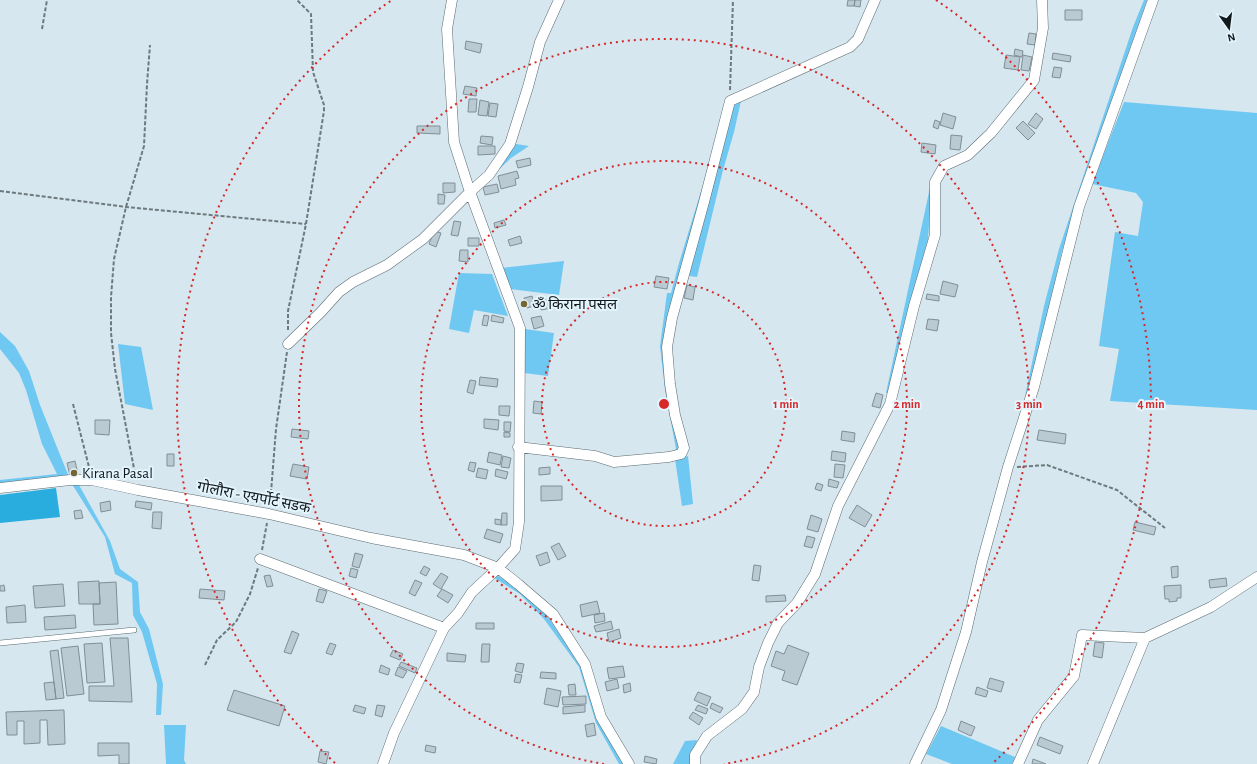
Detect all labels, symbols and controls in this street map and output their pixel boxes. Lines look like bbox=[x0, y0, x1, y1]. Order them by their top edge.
north arrow bbox=[1209, 8, 1249, 48]
text: N bbox=[1226, 31, 1236, 43]
place label: ॐ किराना पसल bbox=[532, 296, 618, 312]
marker: ॐ किराना पसल bbox=[519, 299, 529, 309]
centre of rings bbox=[657, 397, 671, 411]
text: 1 min bbox=[773, 398, 799, 410]
text: 2 min bbox=[894, 398, 920, 410]
text: 3 min bbox=[1016, 398, 1042, 410]
text: 4 min bbox=[1137, 398, 1165, 410]
place label: Kirana Pasal bbox=[82, 466, 153, 481]
marker: Kirana Pasal bbox=[69, 468, 79, 478]
street label: गोलौरा - एयर्पोर्ट सडक bbox=[196, 477, 313, 516]

